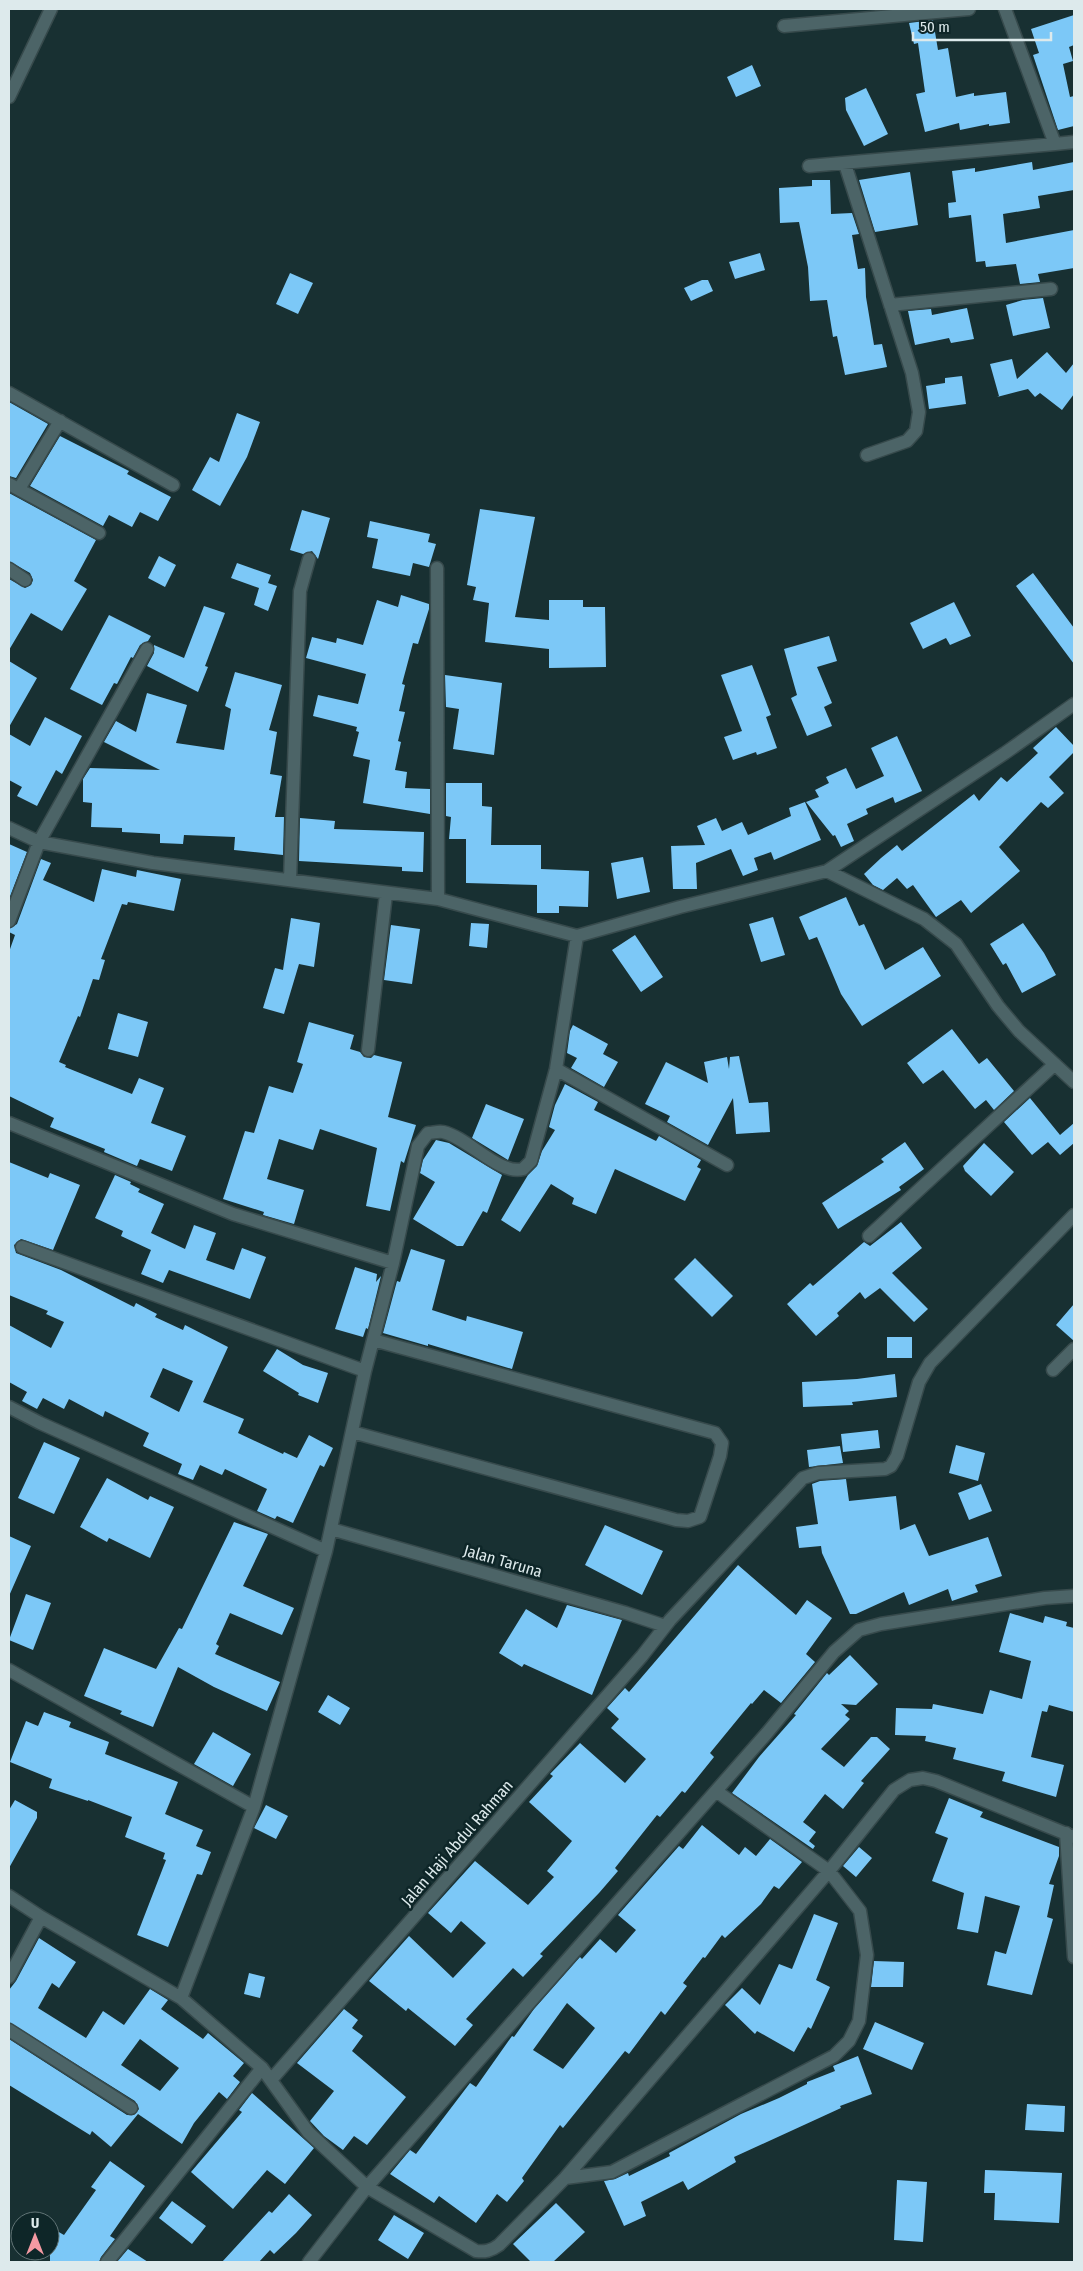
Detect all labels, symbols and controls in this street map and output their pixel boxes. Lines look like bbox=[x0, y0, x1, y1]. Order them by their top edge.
scale bar bbox=[913, 10, 1050, 42]
text: 50 m bbox=[920, 18, 950, 36]
street label: Jalan Taruna bbox=[461, 1541, 545, 1581]
street label: Jalan Haji Abdul Rahman bbox=[397, 1776, 517, 1910]
north arrow bbox=[10, 2211, 60, 2261]
text: U bbox=[31, 2215, 39, 2232]

